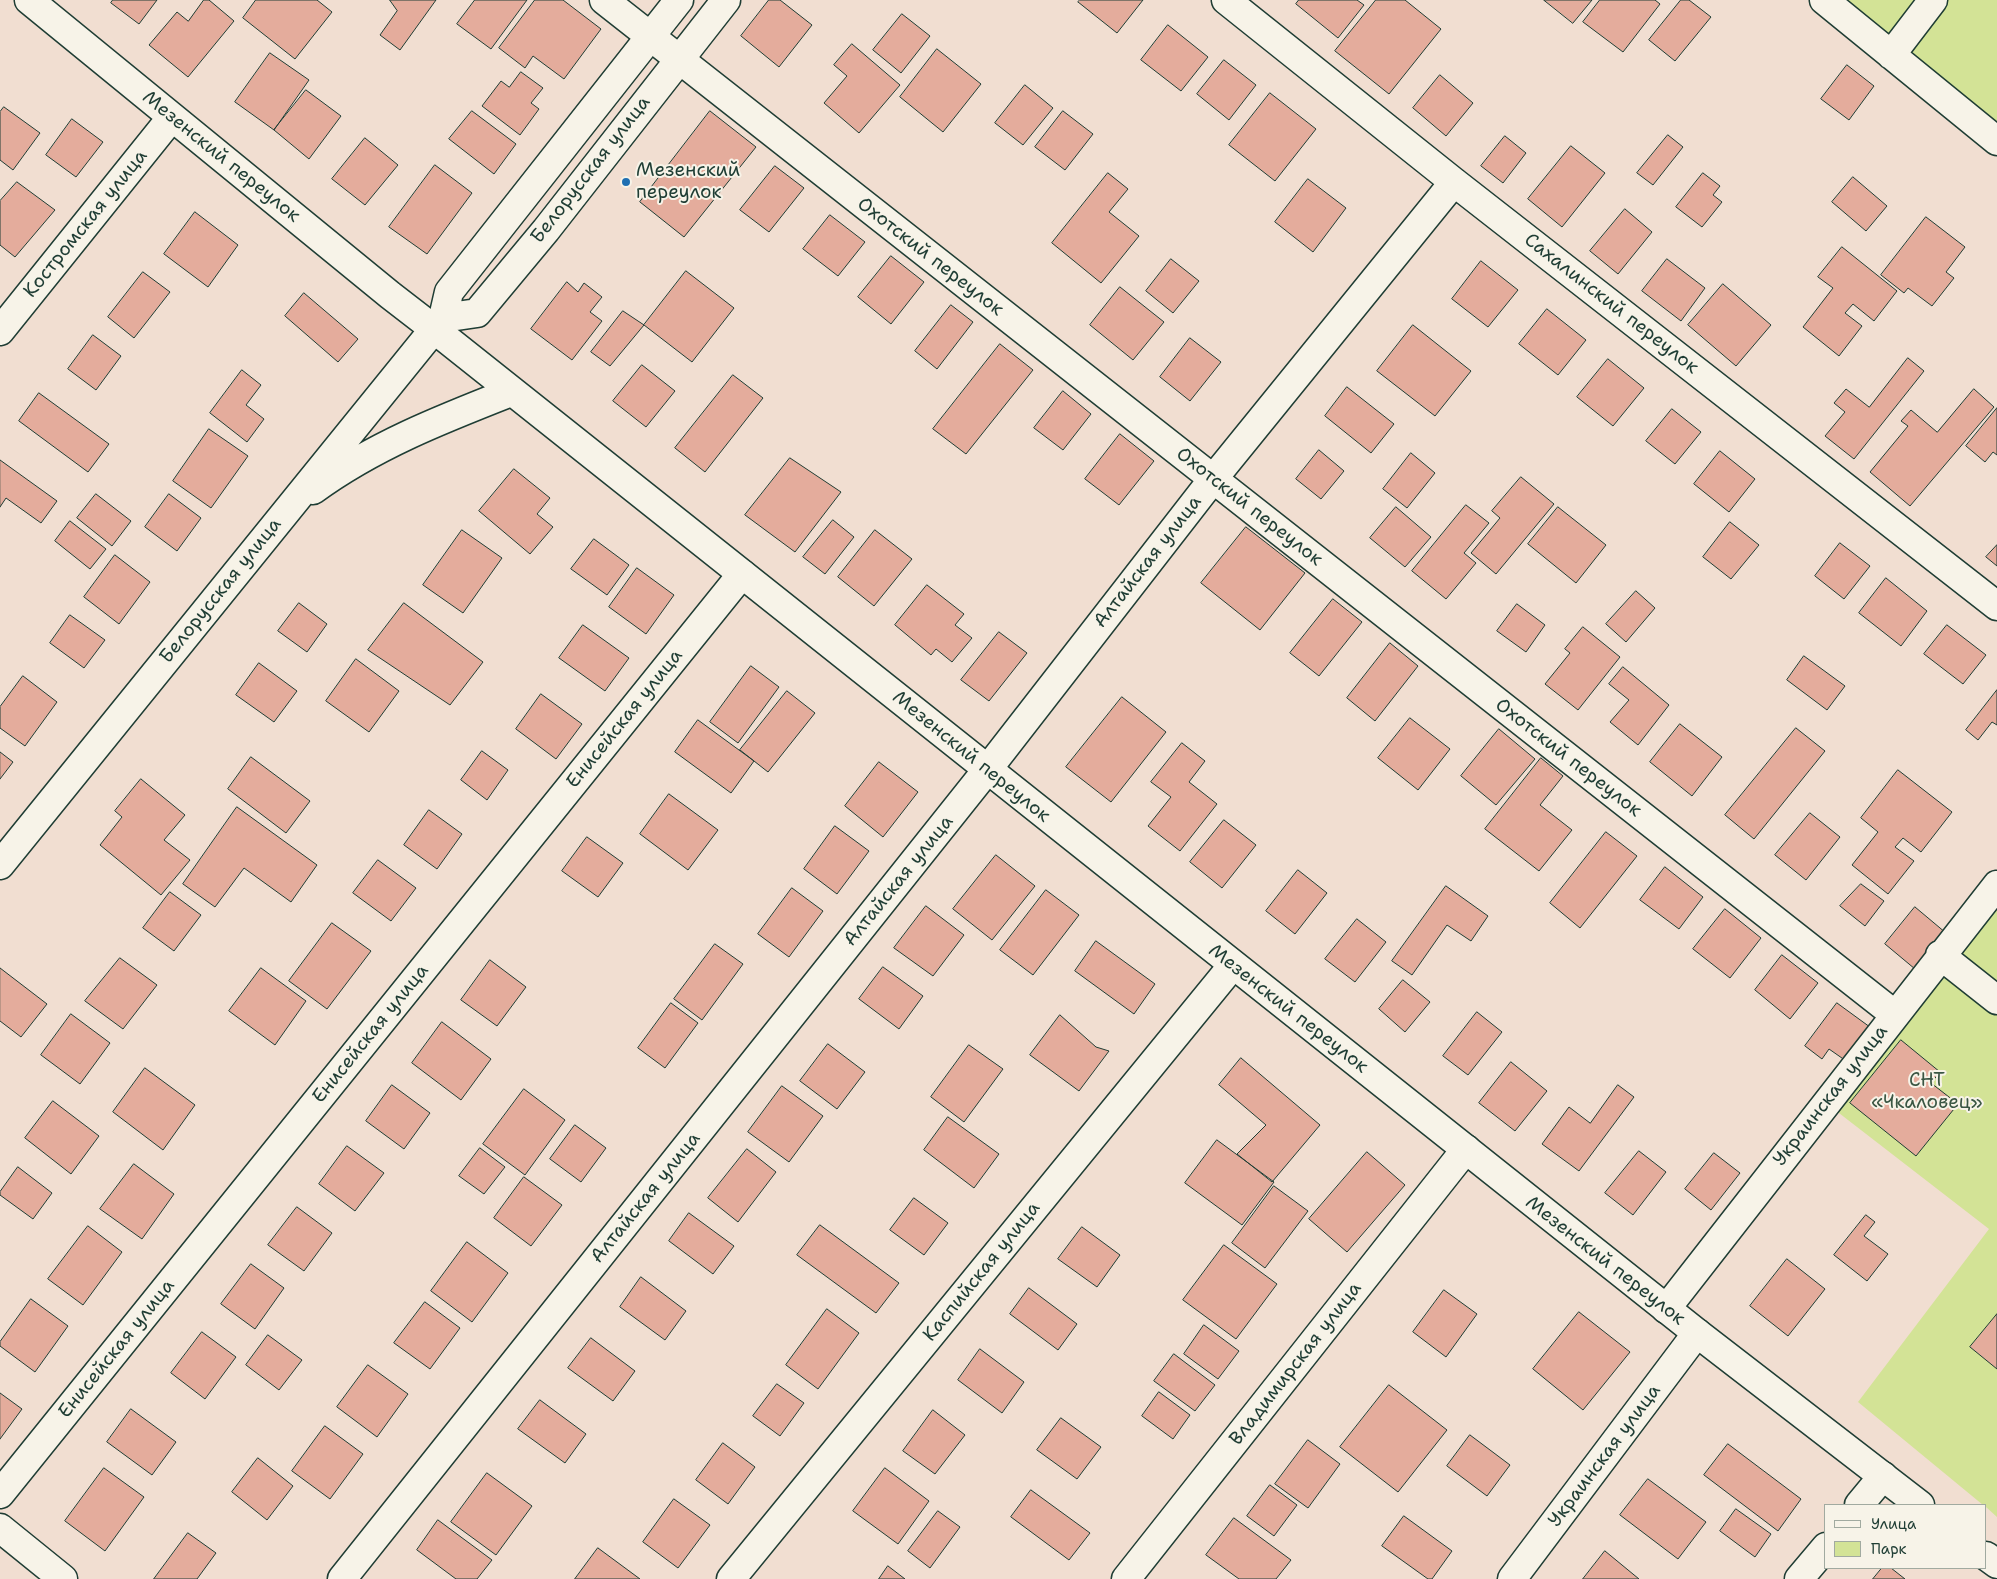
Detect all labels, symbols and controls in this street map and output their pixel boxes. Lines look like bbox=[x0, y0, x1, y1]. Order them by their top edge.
street label: Мезенский переулок bbox=[138, 86, 304, 228]
street label: Белорусская улица bbox=[526, 92, 656, 248]
street label: Костромская улица bbox=[19, 145, 153, 303]
place label: Мезенский переулок bbox=[636, 160, 740, 204]
marker: Мезенский переулок bbox=[620, 176, 632, 188]
street label: Охотский переулок bbox=[852, 193, 1008, 321]
street label: Сахалинский переулок bbox=[1519, 229, 1703, 379]
street label: Охотский переулок bbox=[1171, 443, 1327, 571]
street label: Алтайская улица bbox=[1089, 491, 1207, 633]
street label: Белорусская улица bbox=[155, 514, 287, 668]
street label: Енисейская улица bbox=[562, 645, 688, 793]
street label: Мезенский переулок bbox=[888, 686, 1054, 828]
street label: Охотский переулок bbox=[1490, 694, 1646, 822]
street label: Алтайская улица bbox=[839, 811, 959, 951]
street label: Мезенский переулок bbox=[1204, 940, 1372, 1078]
street label: Енисейская улица bbox=[308, 960, 434, 1108]
street label: Украинская улица bbox=[1769, 1021, 1893, 1171]
park label: СНТ «Чкаловец» bbox=[1871, 1070, 1983, 1114]
street label: Алтайская улица bbox=[586, 1128, 706, 1268]
street label: Мезенский переулок bbox=[1521, 1192, 1689, 1330]
street label: Каспийская улица bbox=[919, 1198, 1045, 1346]
street label: Енисейская улица bbox=[54, 1275, 180, 1423]
street label: Владимирская улица bbox=[1225, 1278, 1367, 1450]
street label: Украинская улица bbox=[1544, 1380, 1666, 1532]
legend bbox=[1824, 1504, 1987, 1569]
text: Улица bbox=[1871, 1514, 1916, 1534]
text: Парк bbox=[1871, 1539, 1907, 1559]

